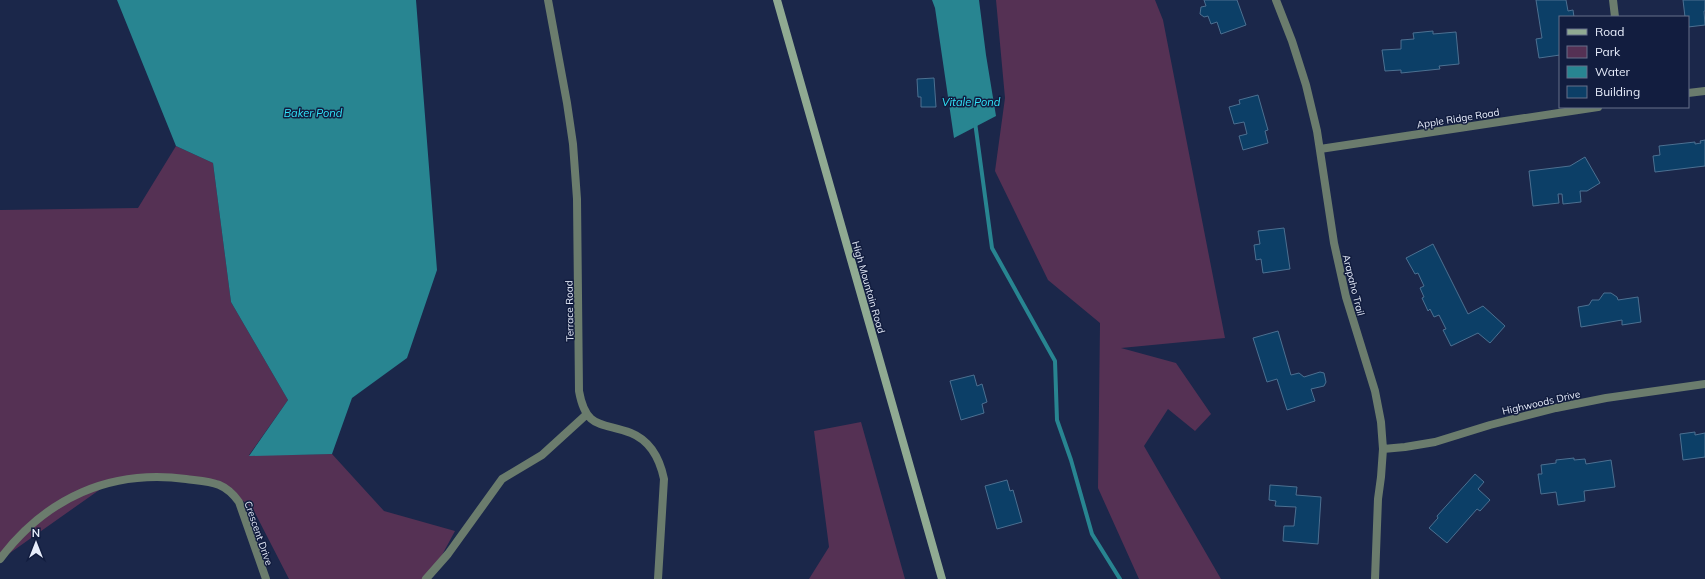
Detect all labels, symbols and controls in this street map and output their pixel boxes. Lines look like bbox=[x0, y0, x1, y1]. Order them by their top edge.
legend bbox=[1559, 16, 1689, 108]
text: Road bbox=[1595, 24, 1624, 39]
text: Park bbox=[1595, 44, 1621, 59]
text: Water bbox=[1595, 64, 1631, 79]
text: Building bbox=[1595, 84, 1640, 99]
water label: Vitale Pond bbox=[942, 95, 1001, 109]
water label: Baker Pond bbox=[284, 106, 343, 120]
street label: Apple Ridge Road bbox=[1416, 106, 1500, 131]
street label: High Mountain Road bbox=[849, 240, 888, 335]
street label: Arapaho Trail bbox=[1340, 253, 1367, 317]
street label: Terrace Road bbox=[562, 280, 577, 342]
street label: Highwoods Drive bbox=[1501, 387, 1581, 418]
street label: Crescent Drive bbox=[241, 499, 276, 567]
north arrow bbox=[16, 523, 56, 563]
text: N bbox=[32, 526, 40, 540]

